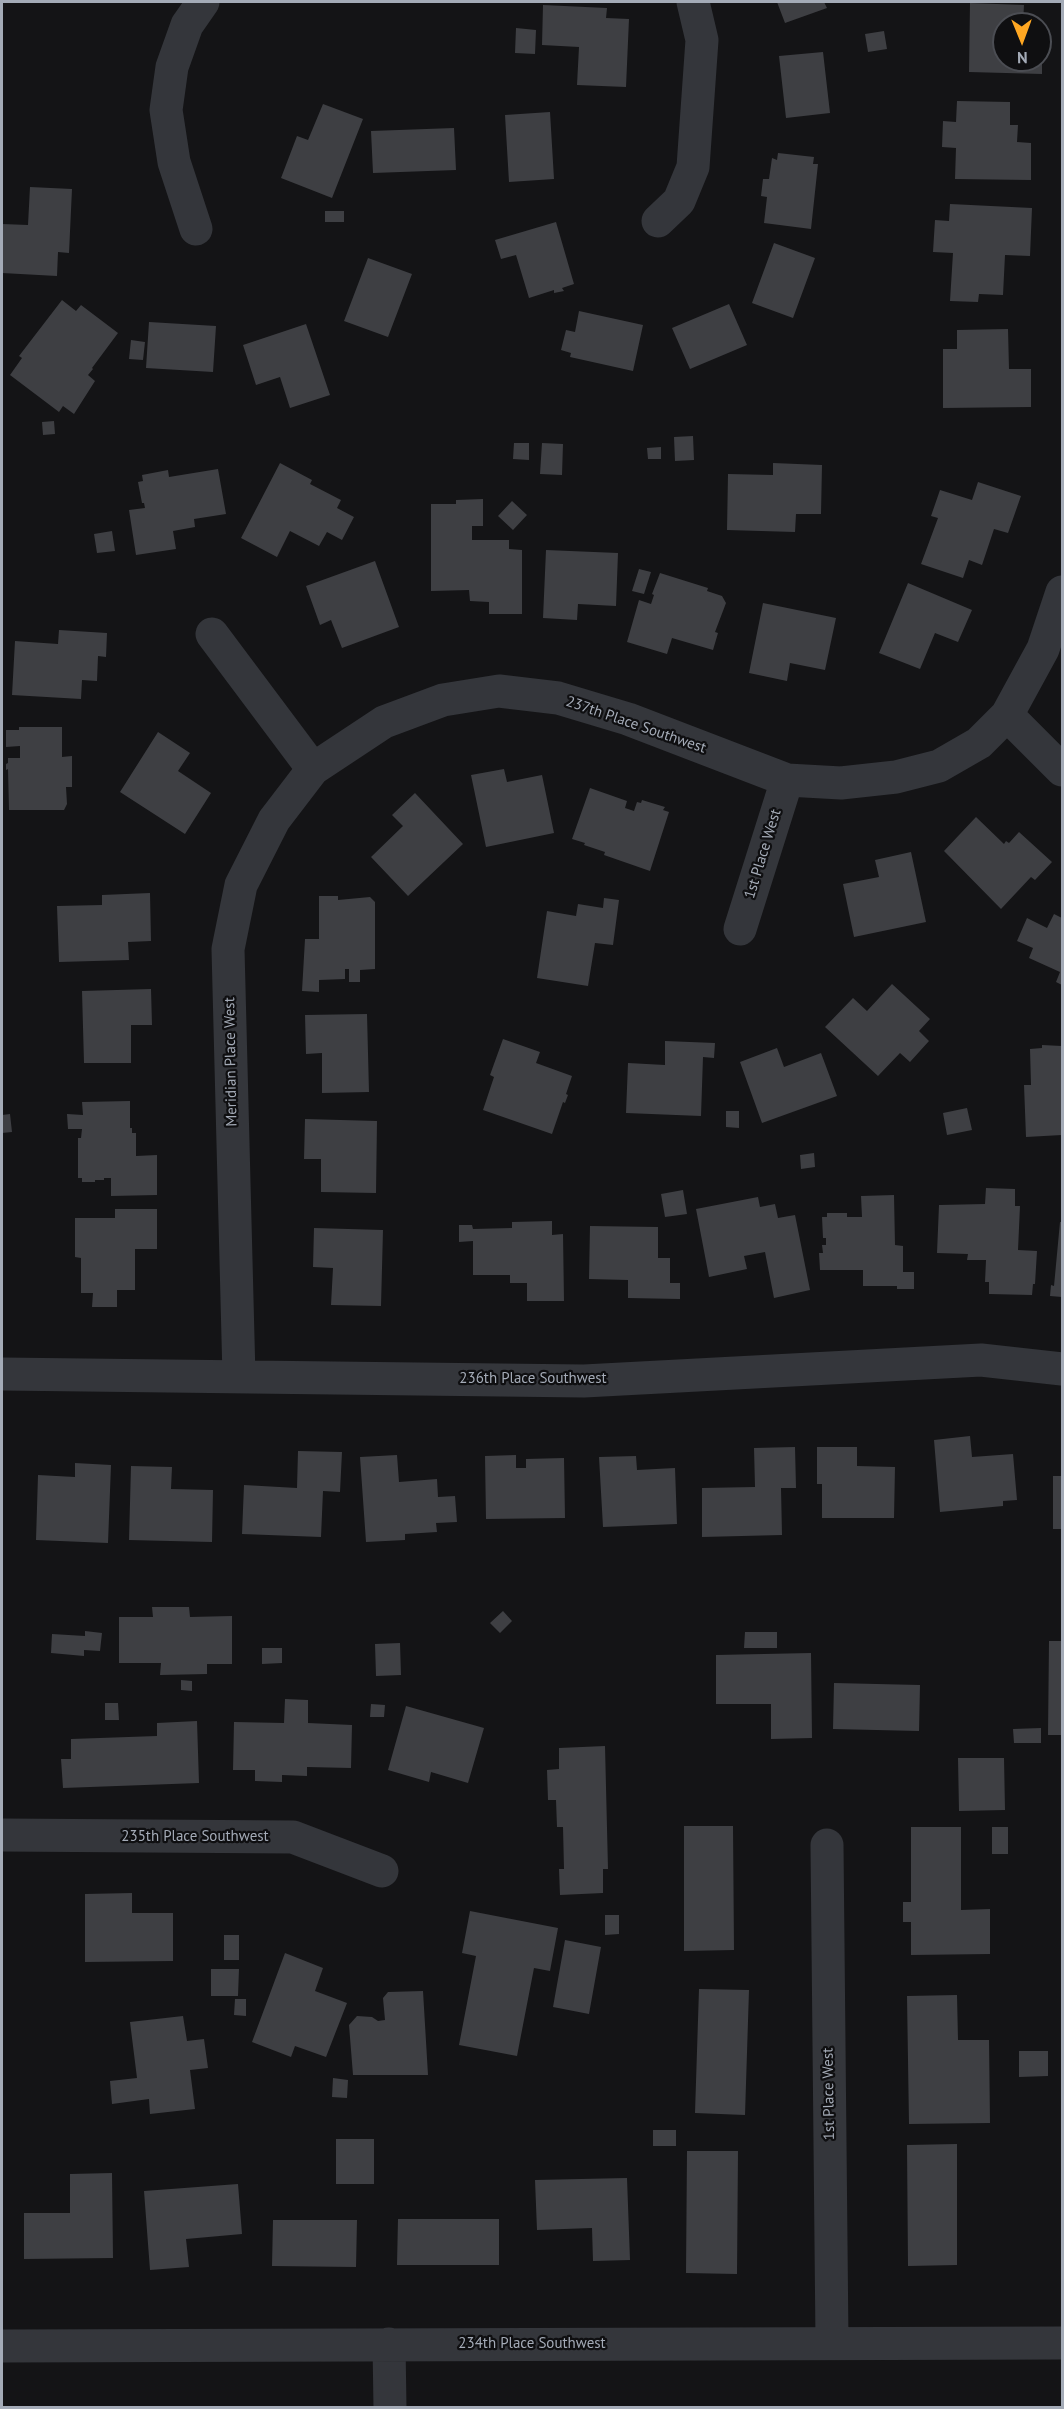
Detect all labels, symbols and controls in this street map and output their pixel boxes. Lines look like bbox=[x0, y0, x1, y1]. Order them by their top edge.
north arrow bbox=[992, 12, 1052, 72]
text: N bbox=[1017, 48, 1028, 68]
street label: 237th Place Southwest bbox=[564, 693, 708, 757]
street label: 1st Place West bbox=[741, 807, 785, 901]
street label: Meridian Place West bbox=[221, 997, 241, 1127]
street label: 236th Place Southwest bbox=[459, 1370, 607, 1388]
street label: 235th Place Southwest bbox=[121, 1828, 269, 1846]
street label: 1st Place West bbox=[819, 2048, 839, 2140]
street label: 234th Place Southwest bbox=[458, 2335, 606, 2353]

